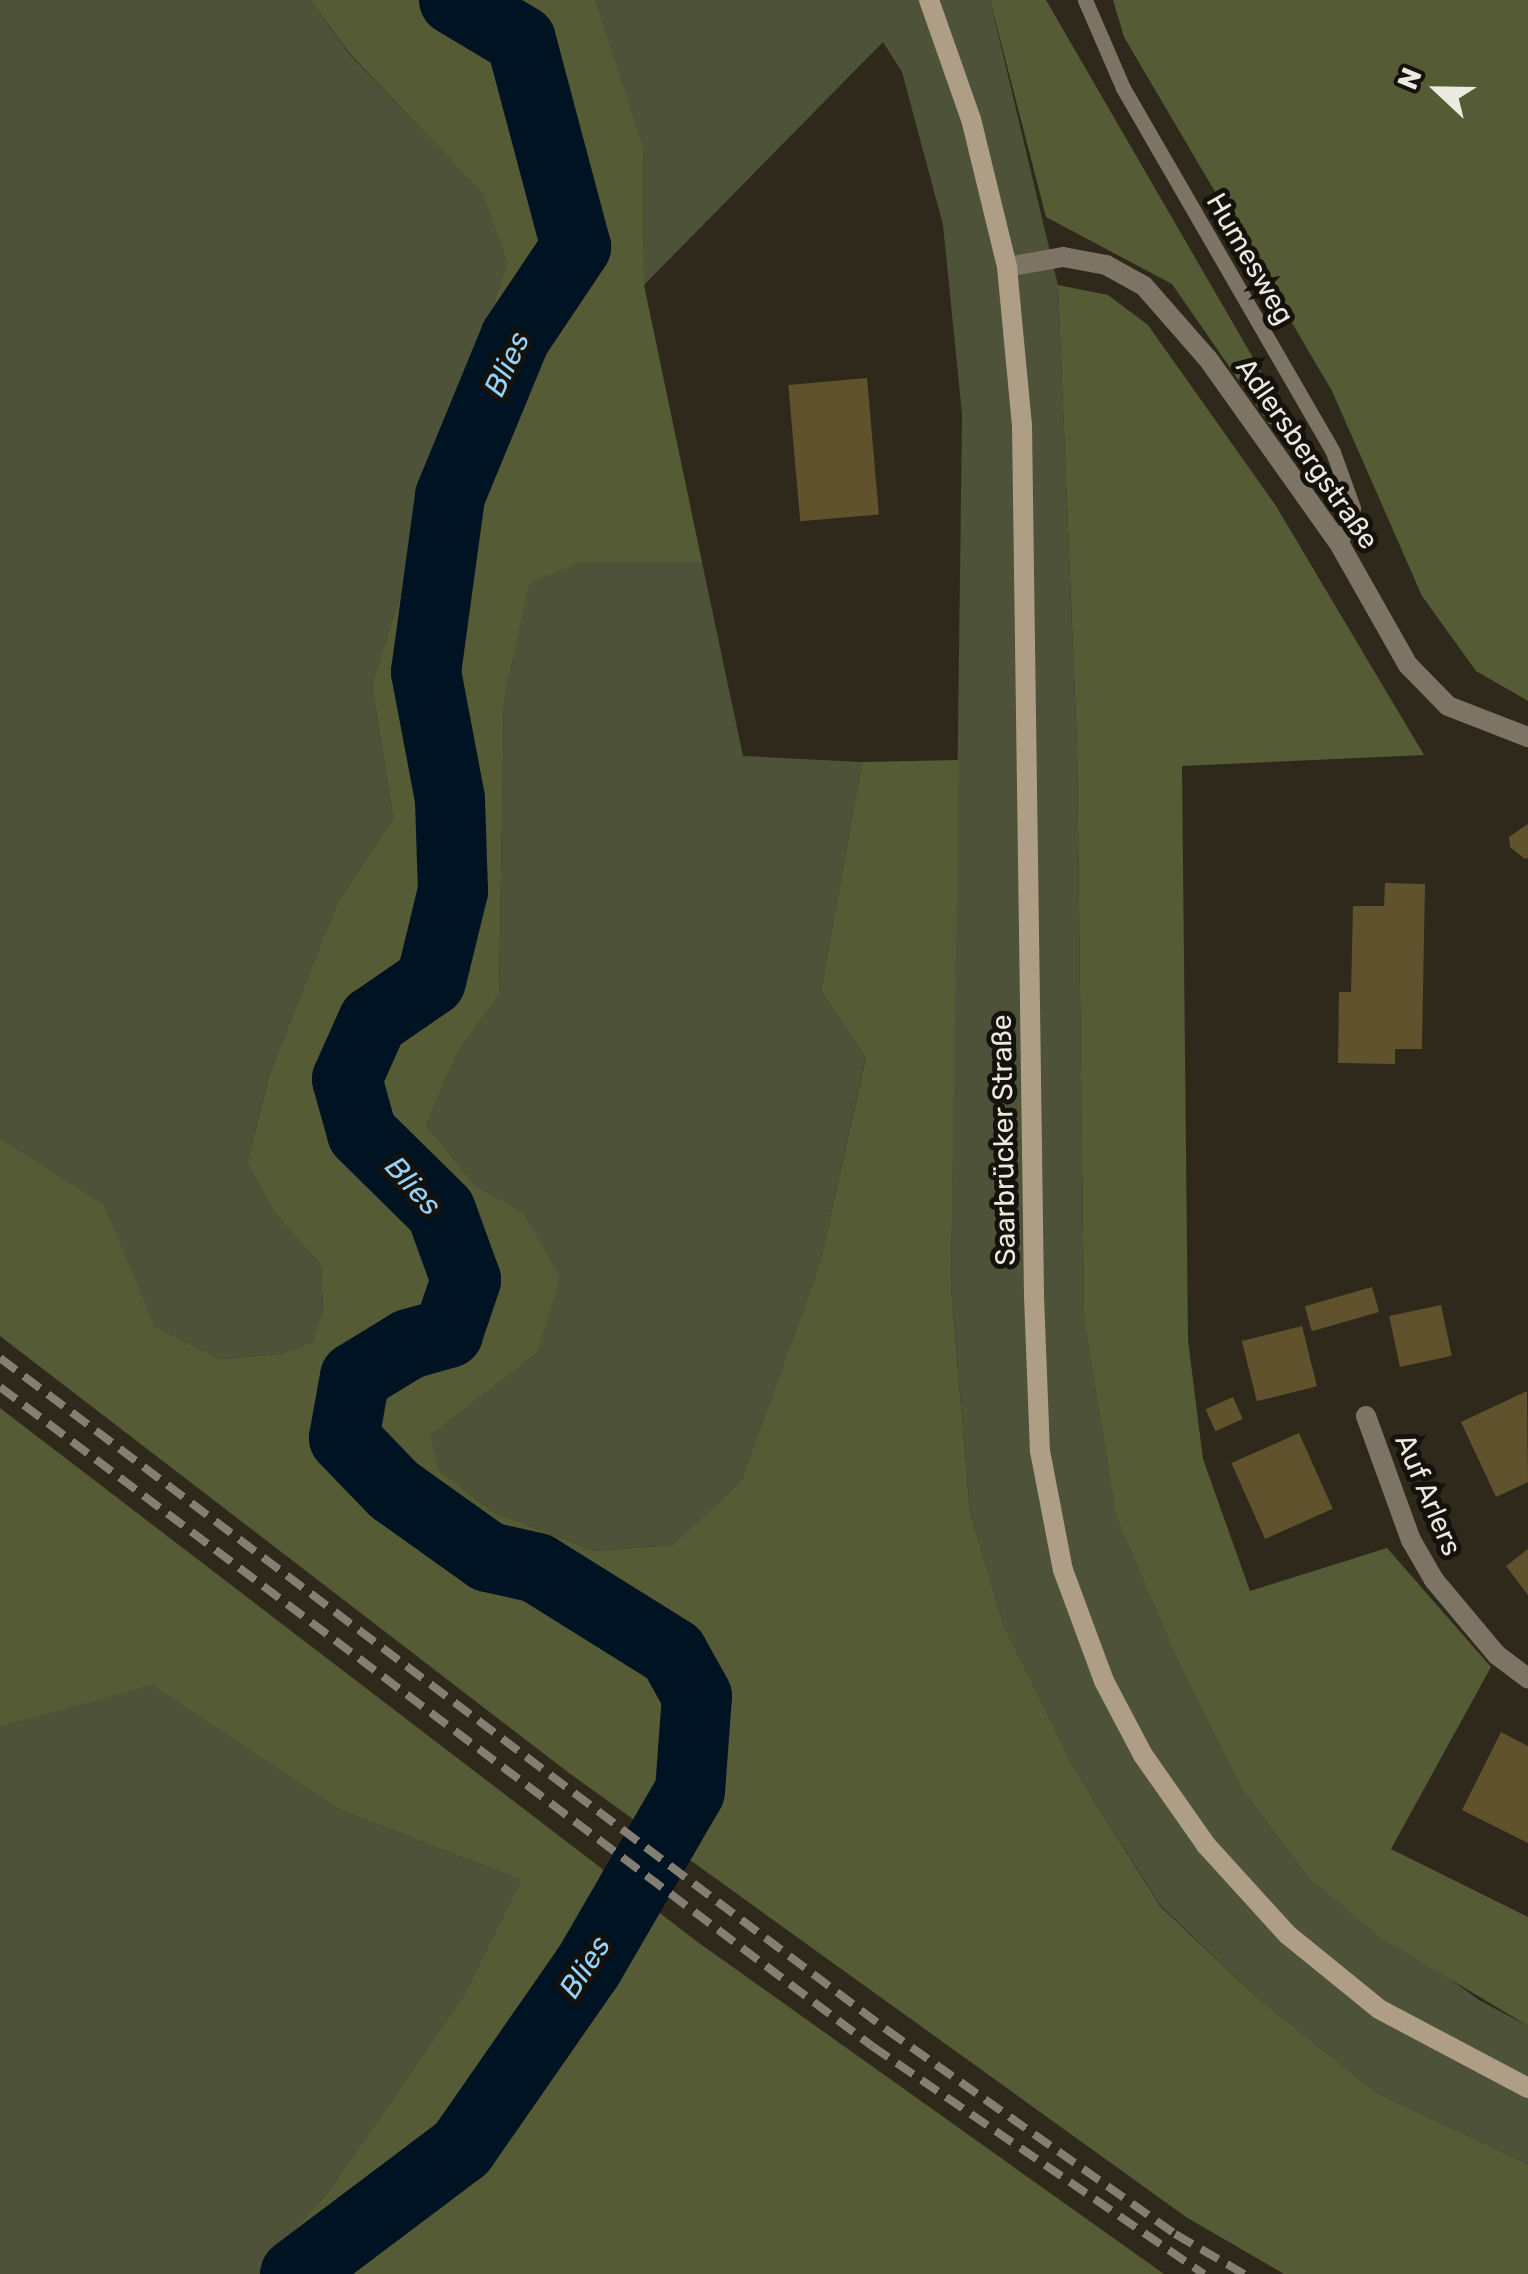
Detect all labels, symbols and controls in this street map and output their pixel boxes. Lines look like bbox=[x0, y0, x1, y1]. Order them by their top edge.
north arrow bbox=[1388, 40, 1488, 140]
text: N bbox=[1391, 63, 1429, 94]
street label: Humesweg bbox=[1199, 187, 1301, 331]
water label: Blies bbox=[477, 326, 537, 402]
street label: Adlersbergstraße bbox=[1229, 352, 1385, 556]
street label: Saarbrücker Straße bbox=[985, 1014, 1023, 1266]
water label: Blies bbox=[377, 1149, 449, 1223]
street label: Auf Arlers bbox=[1387, 1429, 1469, 1561]
water label: Blies bbox=[552, 1929, 618, 2005]

